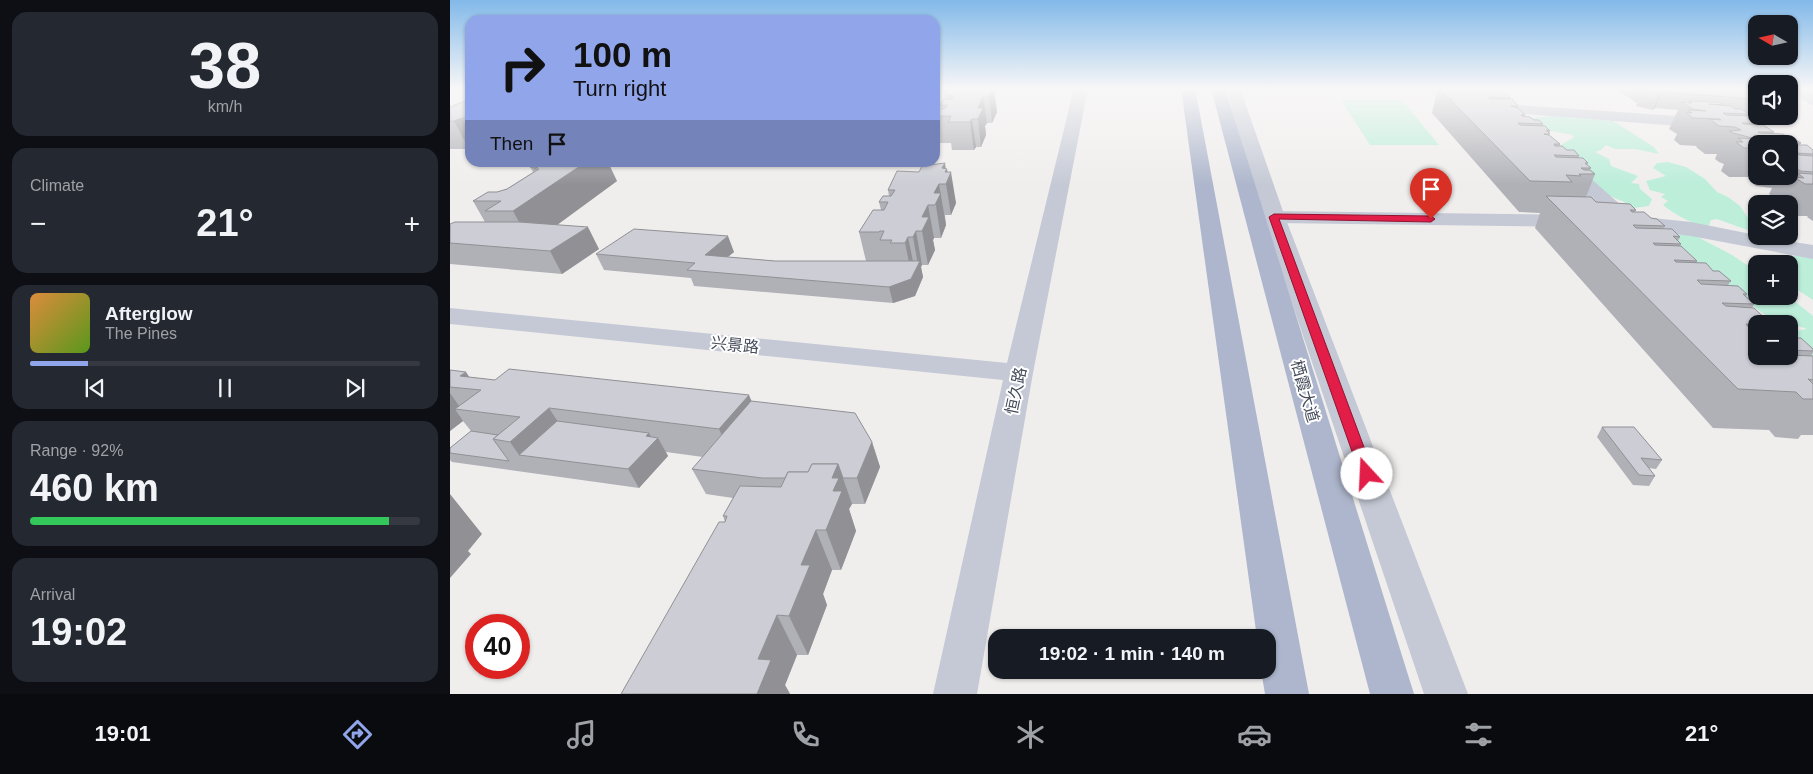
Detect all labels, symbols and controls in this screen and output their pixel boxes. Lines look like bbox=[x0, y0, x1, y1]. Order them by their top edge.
north arrow bbox=[1748, 15, 1798, 65]
map controls bbox=[1748, 15, 1798, 365]
text: 38 bbox=[189, 29, 261, 102]
icon: right bbox=[490, 35, 555, 100]
text: 100 m bbox=[573, 35, 672, 74]
button: sound bbox=[1748, 75, 1798, 125]
text: Turn right bbox=[573, 76, 666, 101]
text: km/h bbox=[208, 98, 242, 115]
icon: arrive bbox=[543, 130, 571, 158]
text: Then bbox=[490, 133, 533, 154]
button: search bbox=[1748, 135, 1798, 185]
pin bbox=[1410, 168, 1452, 219]
icon: arrive bbox=[1417, 175, 1445, 203]
text: Climate bbox=[30, 177, 84, 194]
button: layers bbox=[1748, 195, 1798, 245]
text: 21° bbox=[196, 202, 254, 244]
text: − bbox=[30, 208, 46, 239]
text: + bbox=[404, 208, 420, 239]
button: + bbox=[1748, 255, 1798, 305]
text: Afterglow bbox=[105, 303, 193, 324]
button: − bbox=[1748, 315, 1798, 365]
text: The Pines bbox=[105, 325, 177, 342]
street label: 兴景路 bbox=[710, 334, 760, 356]
street label: 栖霞大道 bbox=[1288, 358, 1322, 424]
street label: 恒久路 bbox=[1003, 366, 1029, 416]
icon: previous bbox=[81, 374, 109, 402]
icon: pause bbox=[211, 374, 239, 402]
icon: next bbox=[341, 374, 369, 402]
text: Range · 92% bbox=[30, 442, 123, 459]
position arrow bbox=[1340, 447, 1392, 499]
text: 460 km bbox=[30, 467, 159, 509]
text: Arrival bbox=[30, 586, 75, 603]
text: 19:02 bbox=[30, 611, 127, 653]
speed limit sign: 40 bbox=[465, 614, 530, 679]
text: 19:02 · 1 min · 140 m bbox=[1039, 643, 1225, 664]
icon: directions bbox=[340, 717, 375, 752]
icon: music bbox=[564, 717, 599, 752]
icon: phone bbox=[788, 717, 823, 752]
icon: climate bbox=[1013, 717, 1048, 752]
icon: car bbox=[1237, 717, 1272, 752]
icon: filters bbox=[1461, 717, 1496, 752]
text: 19:01 bbox=[95, 721, 151, 746]
text: 21° bbox=[1685, 721, 1718, 746]

